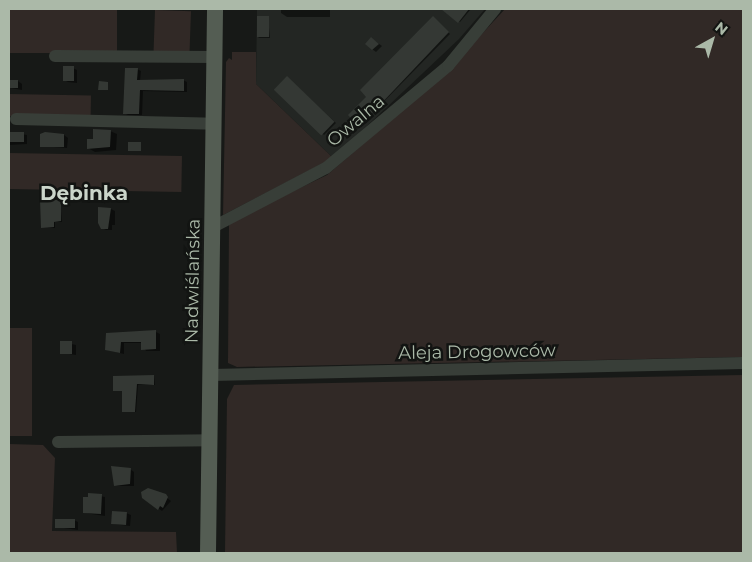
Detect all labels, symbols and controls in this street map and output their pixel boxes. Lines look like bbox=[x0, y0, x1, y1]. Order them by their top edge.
north arrow bbox=[687, 15, 737, 65]
text: N bbox=[711, 18, 731, 39]
street label: Owalna bbox=[323, 91, 389, 151]
district label: Dębinka bbox=[40, 181, 128, 205]
street label: Nadwiślańska bbox=[181, 219, 205, 343]
street label: Aleja Drogowców bbox=[398, 340, 556, 364]

